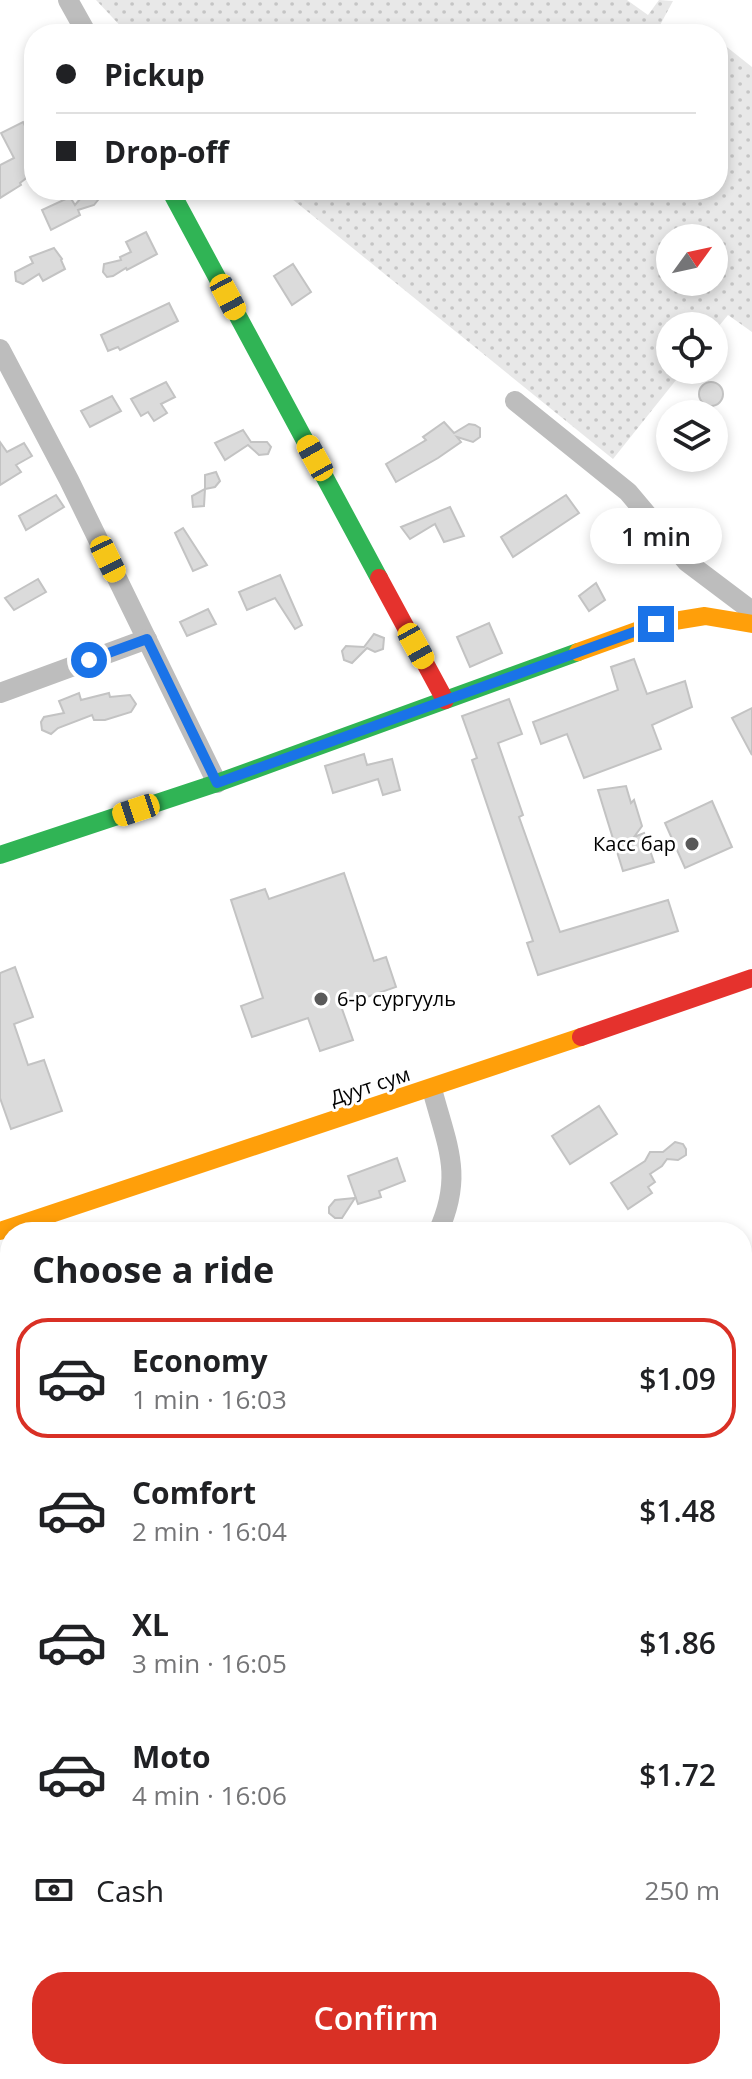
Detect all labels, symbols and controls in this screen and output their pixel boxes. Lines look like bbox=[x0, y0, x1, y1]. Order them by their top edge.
text: Pickup bbox=[104, 54, 205, 95]
text: Drop-off bbox=[104, 131, 229, 172]
north arrow bbox=[656, 224, 728, 296]
map controls bbox=[656, 224, 728, 472]
car bbox=[206, 270, 250, 324]
button: locate bbox=[656, 312, 728, 384]
button: layers bbox=[656, 400, 728, 472]
car bbox=[293, 431, 337, 485]
callout: 1 min bbox=[590, 508, 722, 564]
text: 1 min bbox=[621, 518, 691, 554]
car bbox=[87, 532, 129, 586]
route end bbox=[638, 606, 674, 642]
car bbox=[394, 619, 438, 673]
route start bbox=[71, 642, 107, 678]
car bbox=[109, 791, 163, 829]
place label: Касс бар bbox=[593, 830, 676, 857]
marker: Касс бар bbox=[683, 835, 701, 853]
place label: 6-р сургууль bbox=[337, 985, 456, 1012]
marker: 6-р сургууль bbox=[312, 990, 330, 1008]
street label: Дуут сум bbox=[326, 1060, 413, 1111]
text: Choose a ride bbox=[32, 1245, 274, 1294]
text: Economy bbox=[132, 1340, 268, 1381]
icon: car bbox=[36, 1342, 108, 1414]
text: $1.09 bbox=[639, 1358, 716, 1399]
text: 1 min · 16:03 bbox=[132, 1381, 287, 1417]
text: Comfort bbox=[132, 1472, 256, 1513]
icon: car bbox=[36, 1474, 108, 1546]
text: $1.48 bbox=[639, 1490, 716, 1531]
text: 2 min · 16:04 bbox=[132, 1513, 287, 1549]
text: XL bbox=[132, 1604, 169, 1645]
icon: car bbox=[36, 1606, 108, 1678]
text: $1.86 bbox=[639, 1622, 716, 1663]
text: 3 min · 16:05 bbox=[132, 1645, 287, 1681]
text: Moto bbox=[132, 1736, 210, 1777]
icon: car bbox=[36, 1738, 108, 1810]
text: $1.72 bbox=[639, 1754, 716, 1795]
text: 4 min · 16:06 bbox=[132, 1777, 287, 1813]
icon: cash bbox=[32, 1868, 76, 1912]
text: Cash bbox=[96, 1870, 164, 1911]
text: 250 m bbox=[645, 1872, 720, 1908]
button: Confirm bbox=[32, 1972, 720, 2064]

